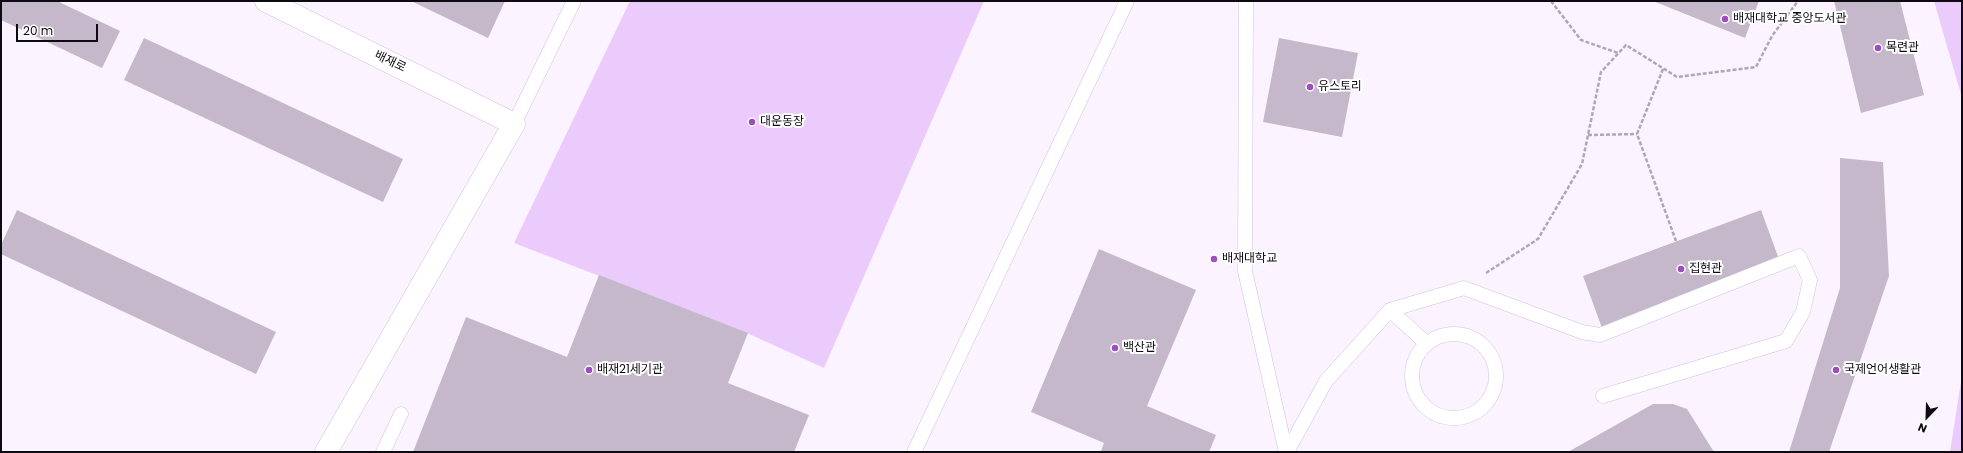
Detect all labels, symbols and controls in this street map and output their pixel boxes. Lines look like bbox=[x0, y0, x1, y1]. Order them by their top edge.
place label: 배재대학교 중앙도서관 bbox=[1733, 12, 1847, 26]
marker: 배재대학교 중앙도서관 bbox=[1720, 14, 1730, 24]
scale bar bbox=[18, 16, 100, 42]
text: 20 m bbox=[23, 22, 53, 39]
place label: 목련관 bbox=[1886, 41, 1919, 55]
marker: 목련관 bbox=[1873, 43, 1883, 53]
street label: 배재로 bbox=[372, 48, 408, 76]
place label: 유스토리 bbox=[1318, 80, 1362, 94]
marker: 유스토리 bbox=[1305, 82, 1315, 92]
place label: 대운동장 bbox=[760, 115, 804, 129]
marker: 대운동장 bbox=[747, 117, 757, 127]
place label: 배재대학교 bbox=[1222, 252, 1277, 266]
marker: 배재대학교 bbox=[1209, 254, 1219, 264]
place label: 집현관 bbox=[1689, 262, 1722, 276]
marker: 집현관 bbox=[1676, 264, 1686, 274]
place label: 백산관 bbox=[1123, 341, 1156, 355]
marker: 백산관 bbox=[1110, 343, 1120, 353]
place label: 배재21세기관 bbox=[597, 363, 663, 377]
place label: 국제언어생활관 bbox=[1844, 363, 1921, 377]
marker: 배재21세기관 bbox=[584, 365, 594, 375]
marker: 국제언어생활관 bbox=[1831, 365, 1841, 375]
north arrow bbox=[1907, 397, 1947, 437]
text: N bbox=[1915, 419, 1929, 437]

